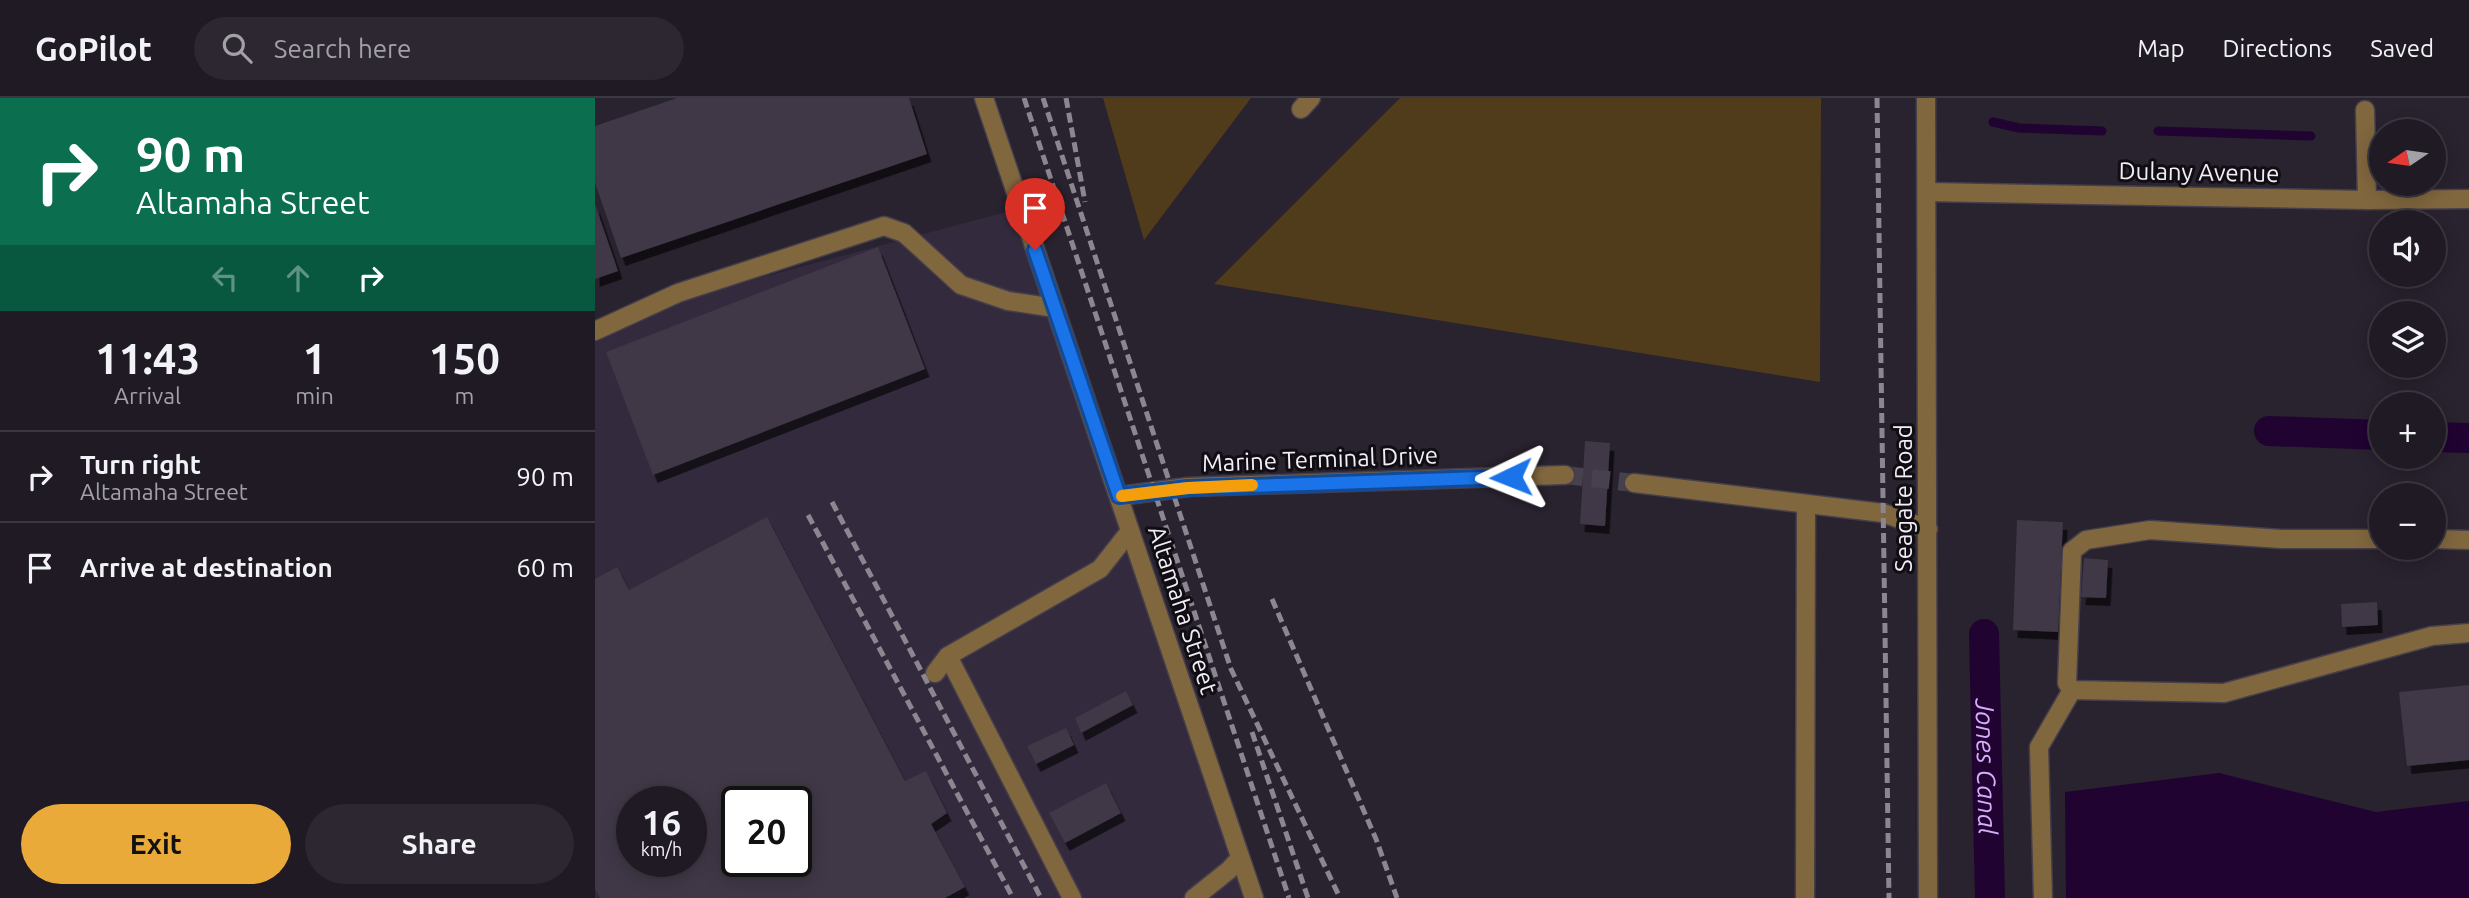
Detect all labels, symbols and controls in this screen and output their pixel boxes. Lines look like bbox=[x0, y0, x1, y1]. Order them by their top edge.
search box bbox=[194, 17, 684, 80]
icon: search bbox=[218, 29, 256, 67]
text: GoPilot bbox=[35, 30, 152, 67]
text: Search here bbox=[274, 34, 411, 63]
text: Map bbox=[2137, 35, 2184, 62]
text: Directions bbox=[2222, 35, 2332, 62]
text: Saved bbox=[2370, 35, 2434, 62]
north arrow bbox=[2369, 119, 2447, 196]
map controls bbox=[2369, 119, 2446, 560]
icon: right bbox=[21, 126, 112, 217]
text: 90 m bbox=[136, 126, 245, 181]
street label: Dulany Avenue bbox=[2118, 157, 2280, 187]
pin bbox=[1005, 178, 1065, 250]
text: Altamaha Street bbox=[136, 184, 370, 220]
icon: arrive bbox=[1016, 189, 1054, 227]
button: sound bbox=[2369, 210, 2446, 287]
icon: left bbox=[206, 259, 244, 297]
icon: ahead bbox=[279, 259, 317, 297]
icon: right bbox=[352, 259, 390, 297]
button: layers bbox=[2369, 301, 2446, 378]
text: 11:43 bbox=[95, 335, 200, 382]
text: 1 bbox=[303, 335, 326, 382]
text: 150 bbox=[429, 335, 500, 382]
text: Arrival bbox=[114, 383, 181, 408]
text: min bbox=[295, 383, 334, 408]
text: m bbox=[454, 383, 474, 408]
button: + bbox=[2369, 392, 2446, 469]
street label: Seagate Road bbox=[1890, 424, 1917, 572]
position arrow bbox=[1474, 440, 1548, 514]
street label: Marine Terminal Drive bbox=[1201, 441, 1439, 477]
text: Turn right bbox=[80, 450, 201, 479]
icon: right bbox=[21, 458, 59, 496]
text: 90 m bbox=[516, 462, 574, 491]
text: Altamaha Street bbox=[80, 479, 248, 504]
button: − bbox=[2369, 483, 2446, 560]
street label: Altamaha Street bbox=[1143, 523, 1223, 698]
icon: arrive bbox=[21, 549, 59, 587]
text: Arrive at destination bbox=[80, 553, 333, 582]
text: 60 m bbox=[516, 553, 574, 582]
water label: Jones Canal bbox=[1971, 696, 2003, 835]
speed limit sign: 20 bbox=[721, 786, 812, 877]
text: 16 bbox=[642, 802, 681, 842]
button: Exit bbox=[21, 804, 291, 884]
button: Share bbox=[305, 804, 574, 884]
text: km/h bbox=[641, 839, 682, 859]

